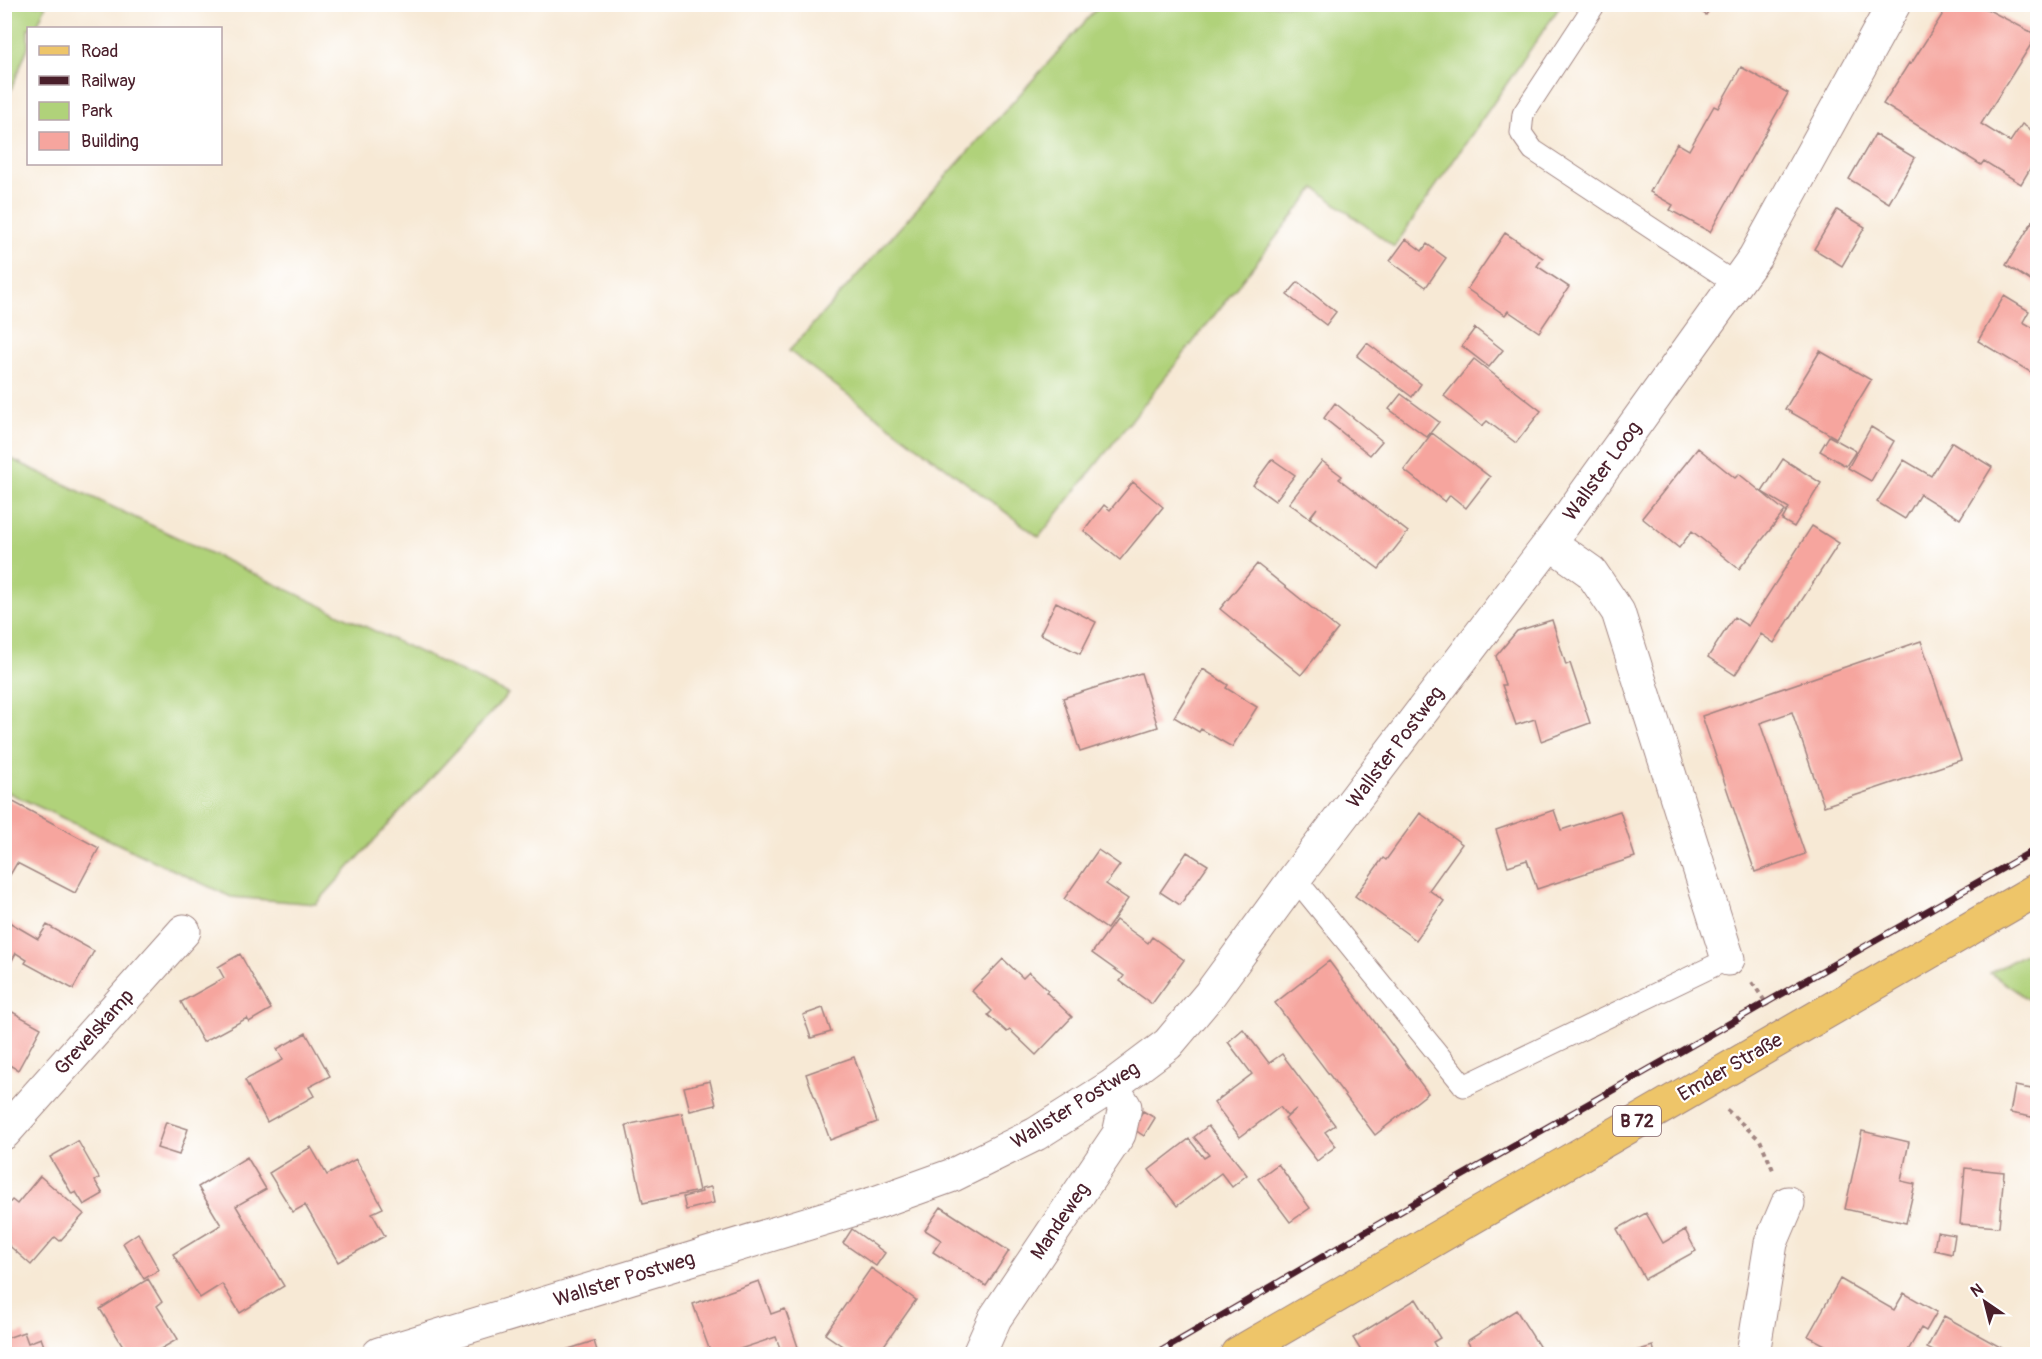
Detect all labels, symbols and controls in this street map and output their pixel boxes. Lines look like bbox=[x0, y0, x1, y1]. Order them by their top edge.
legend bbox=[27, 27, 222, 165]
text: Road bbox=[81, 40, 118, 63]
text: Railway bbox=[81, 70, 136, 93]
text: Park bbox=[81, 100, 113, 123]
text: Building bbox=[81, 130, 139, 153]
street label: Wallster Loog bbox=[1557, 416, 1647, 526]
street label: Wallster Postweg bbox=[1341, 681, 1449, 813]
street label: Grevelskamp bbox=[49, 984, 139, 1080]
street label: Emder Straße bbox=[1673, 1027, 1787, 1107]
street label: Wallster Postweg bbox=[1006, 1056, 1144, 1154]
road number: B 72 bbox=[1613, 1106, 1661, 1136]
street label: Mandeweg bbox=[1025, 1178, 1095, 1264]
street label: Wallster Postweg bbox=[550, 1246, 698, 1312]
north arrow bbox=[1955, 1272, 2015, 1332]
text: N bbox=[1967, 1279, 1987, 1302]

